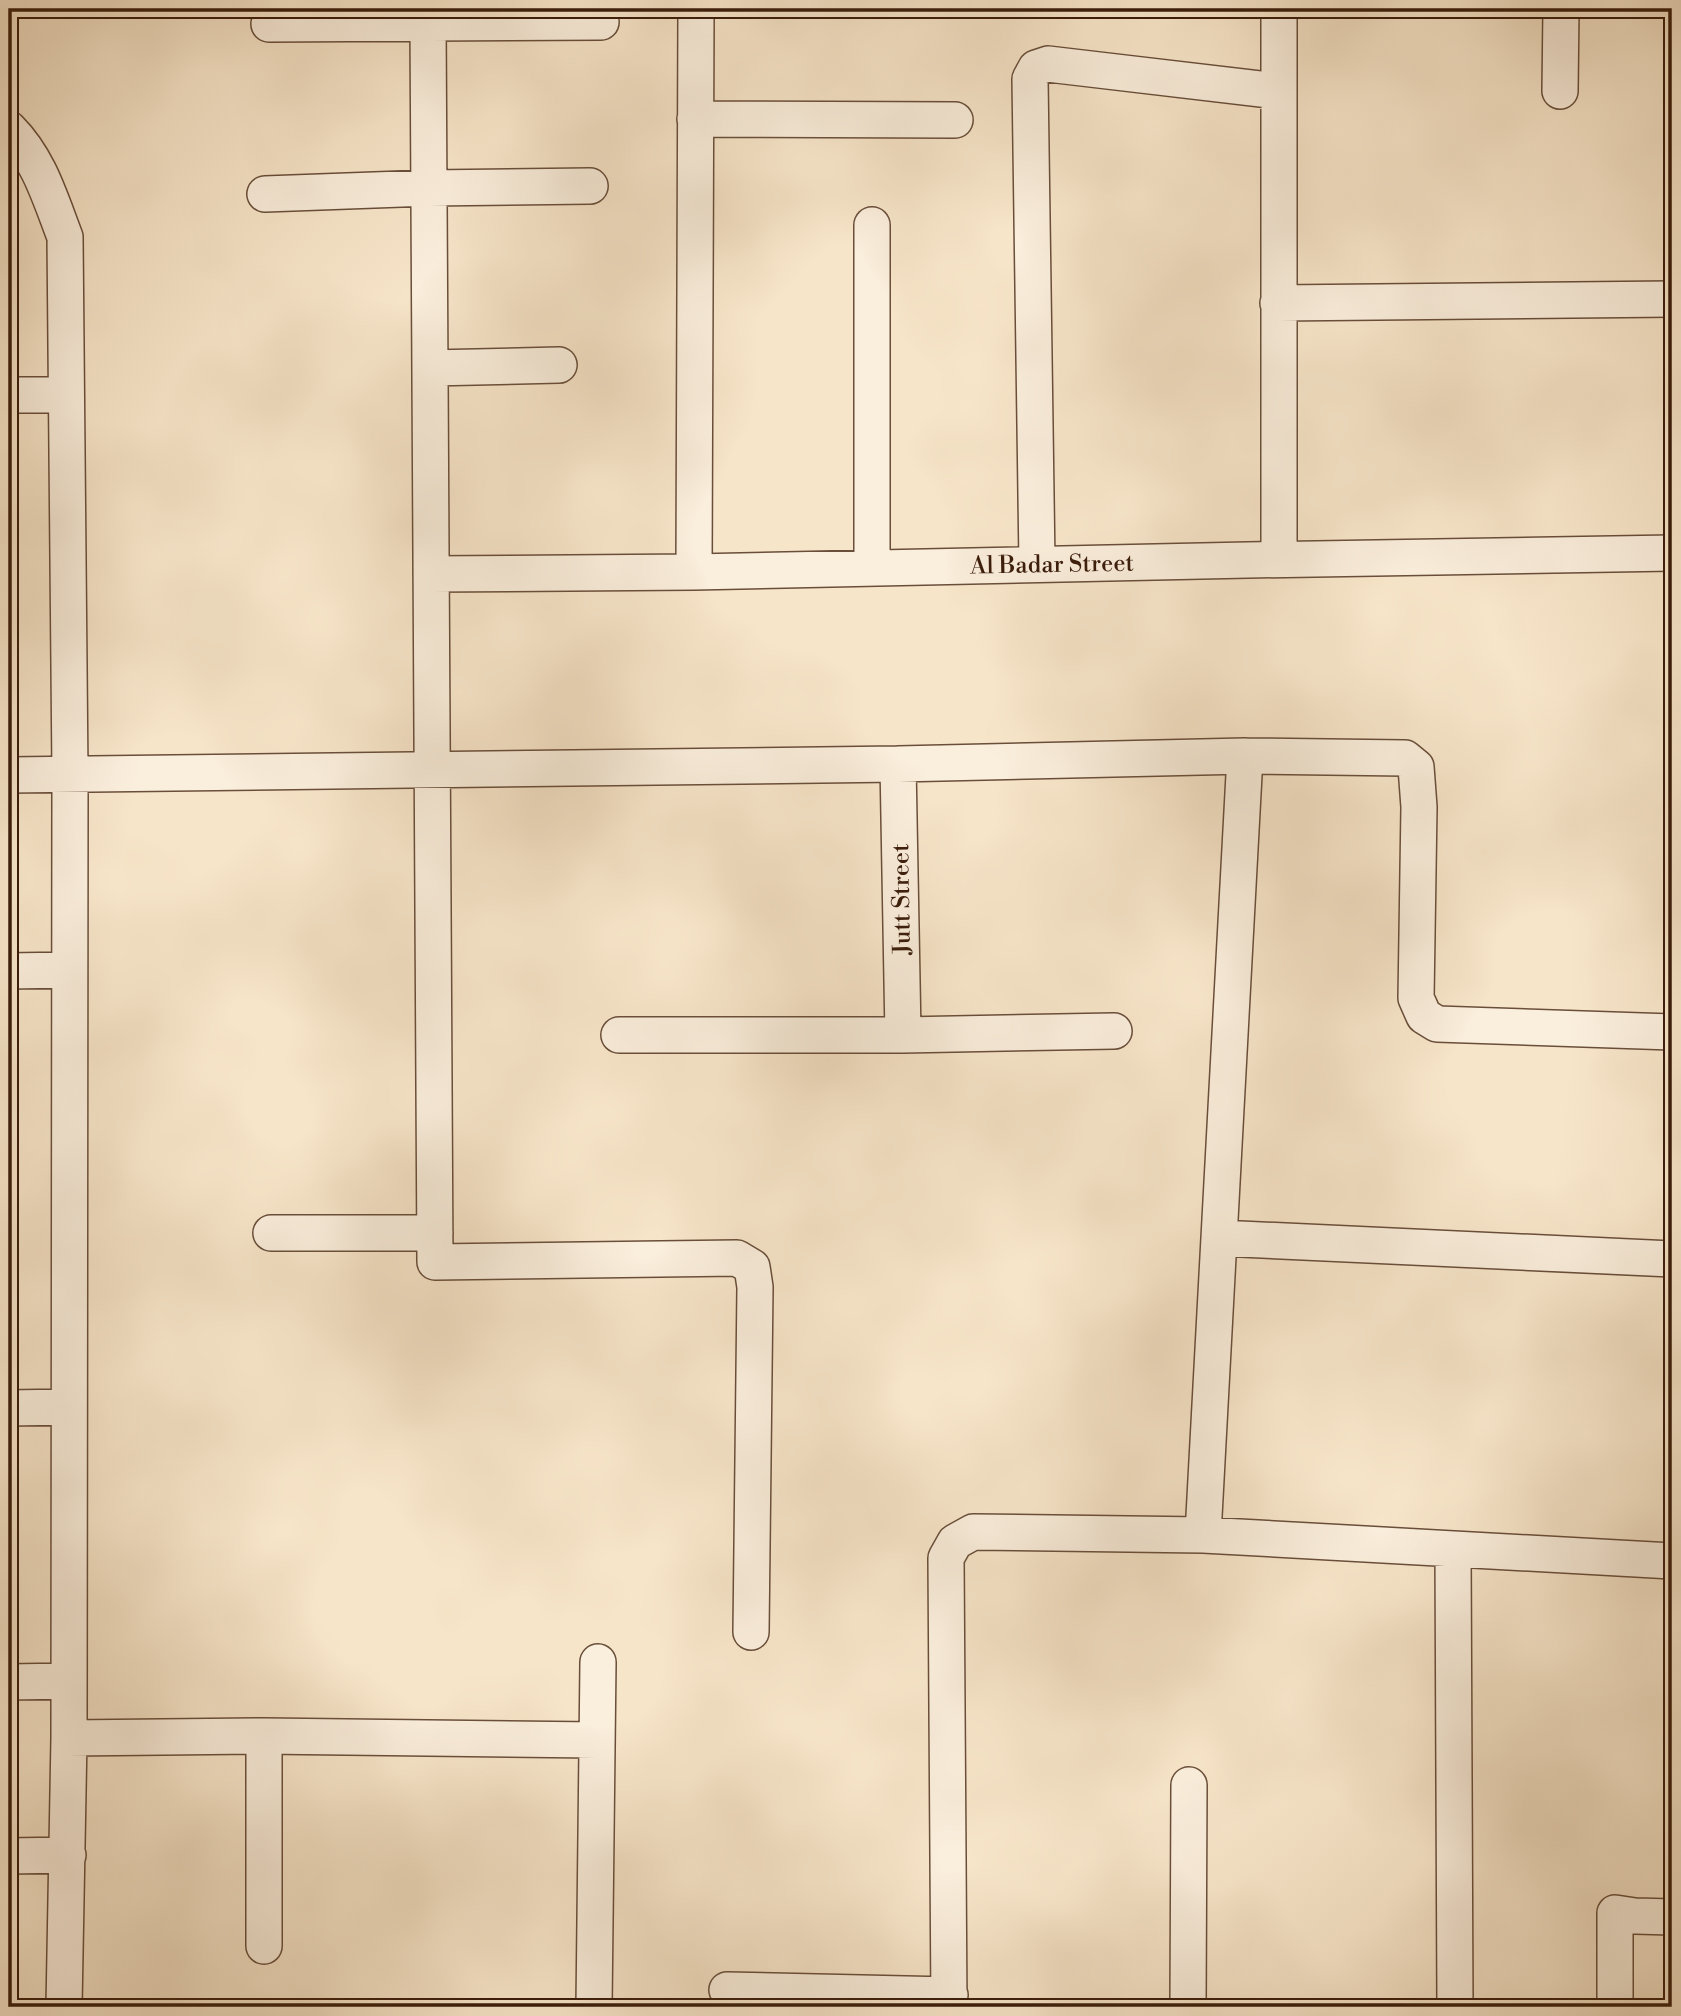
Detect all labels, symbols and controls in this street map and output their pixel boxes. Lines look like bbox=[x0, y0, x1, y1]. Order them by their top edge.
street label: Al Badar Street bbox=[969, 549, 1135, 581]
street label: Jutt Street bbox=[886, 843, 918, 956]

